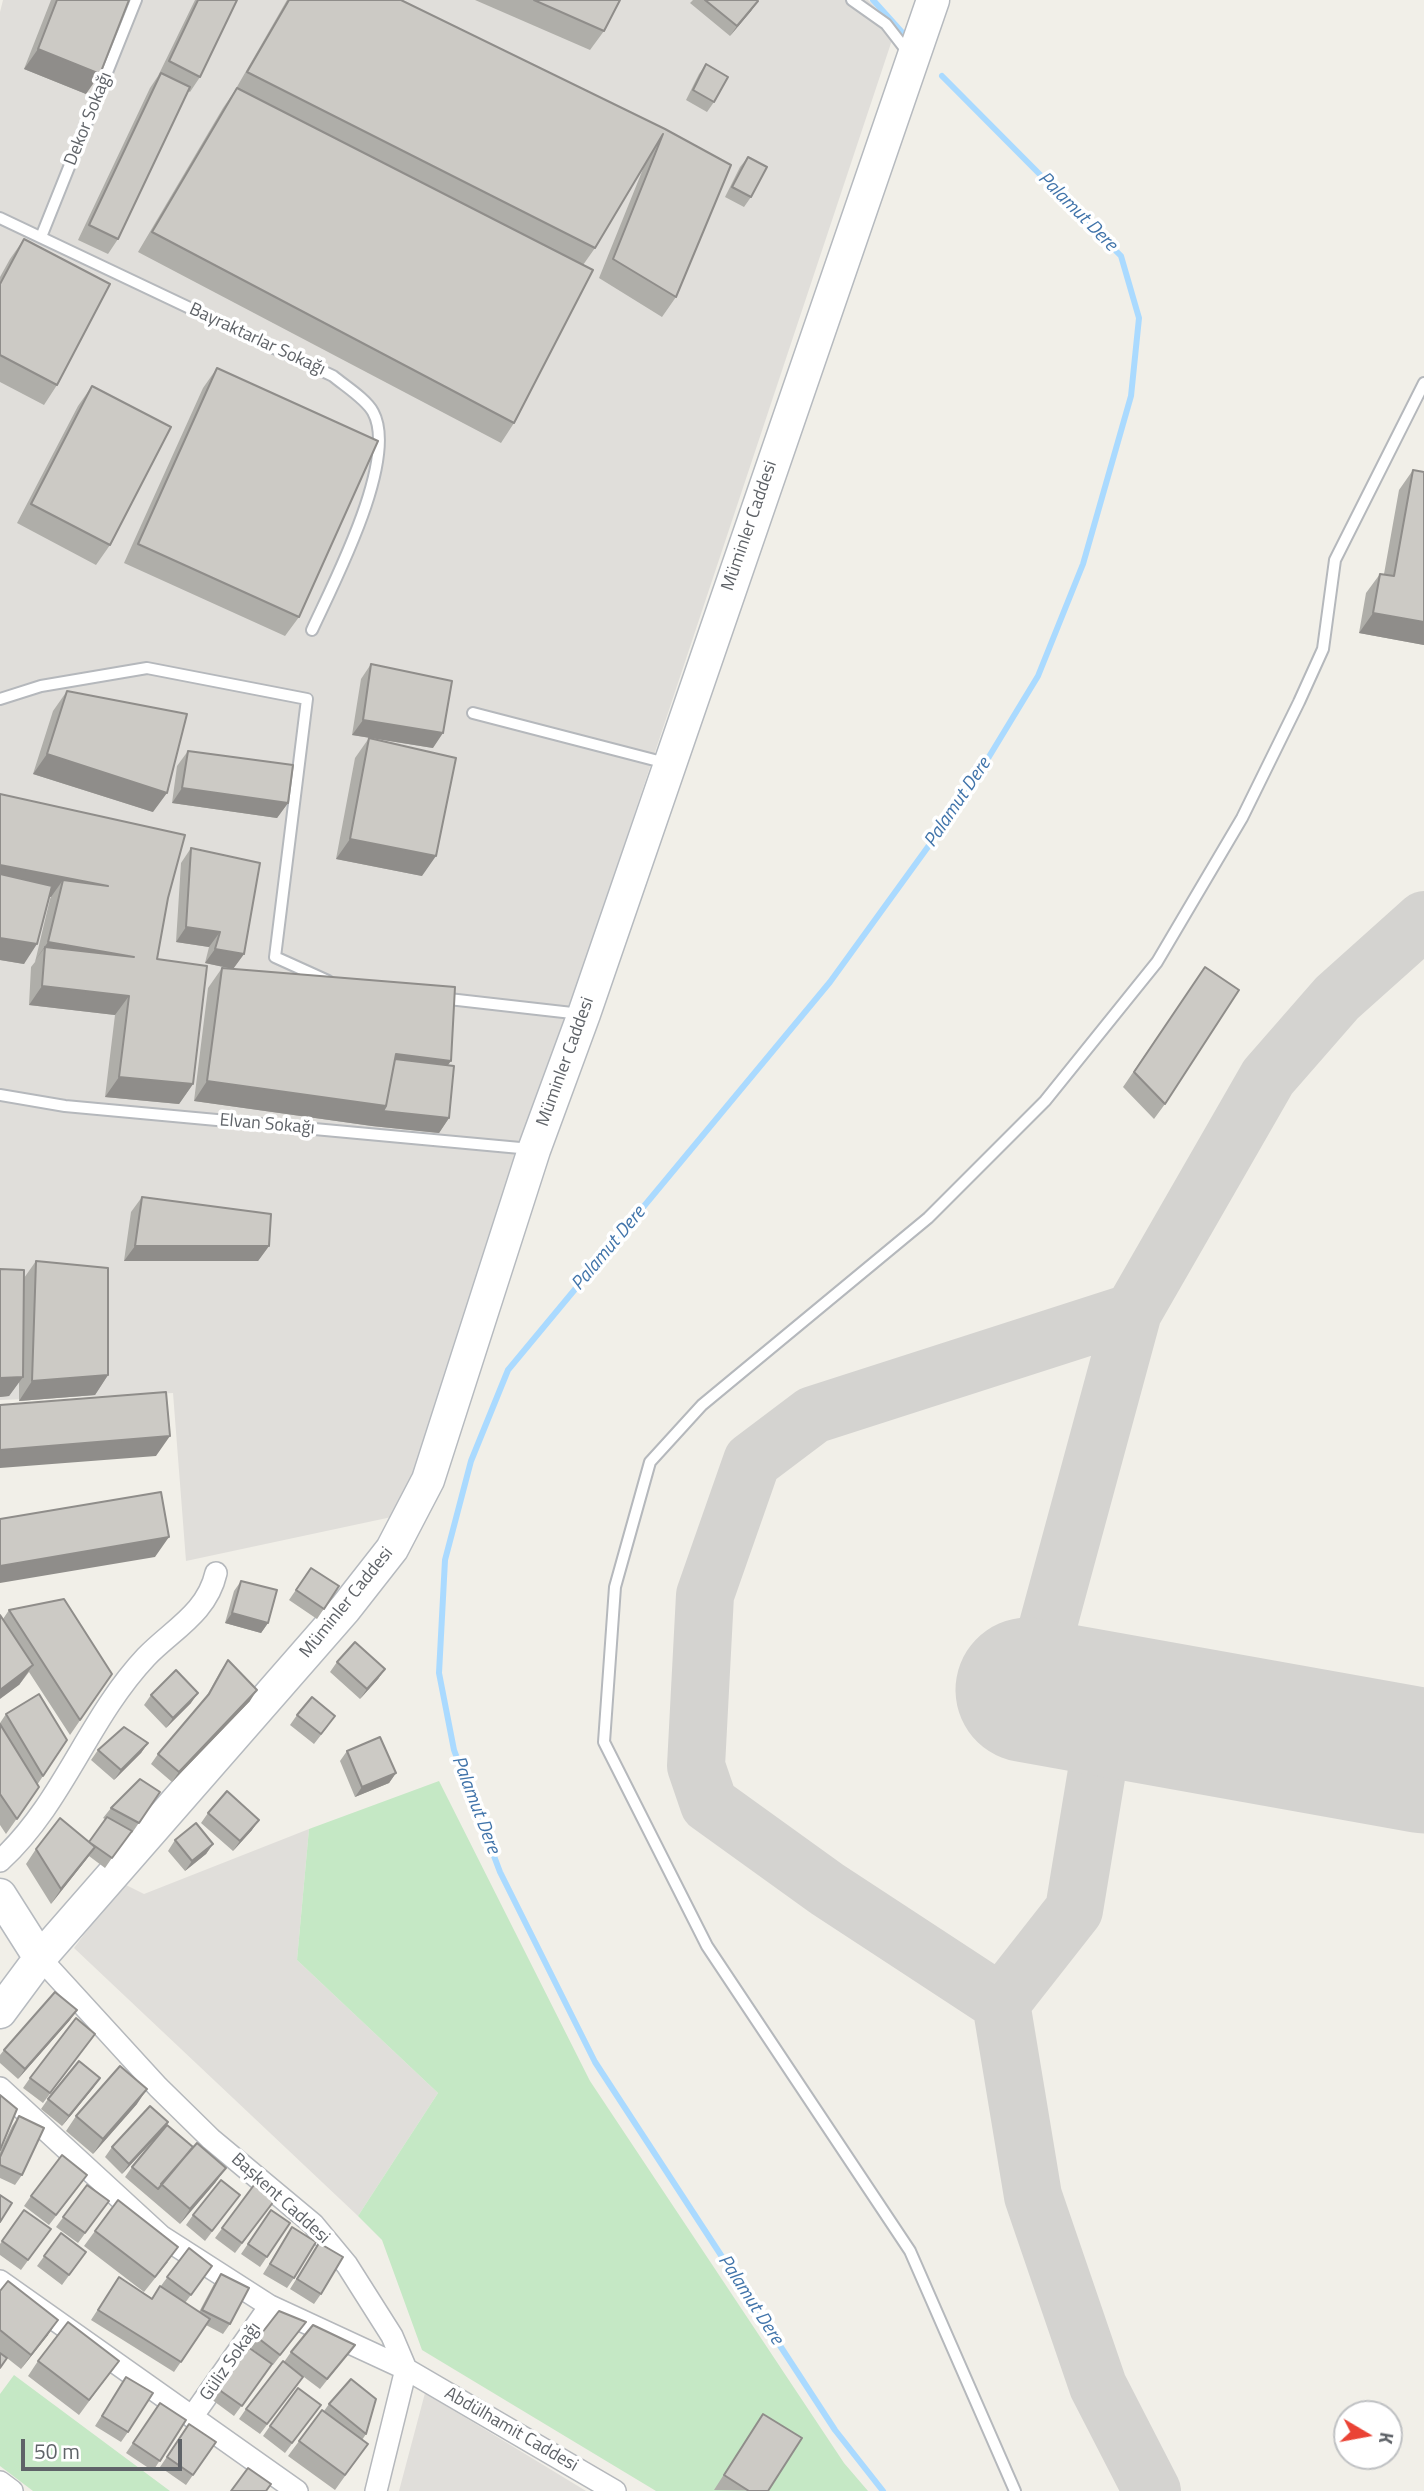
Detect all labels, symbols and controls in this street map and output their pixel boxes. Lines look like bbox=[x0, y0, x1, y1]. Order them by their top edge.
street label: Dekor Sokağı bbox=[60, 69, 118, 169]
water label: Palamut Dere bbox=[1033, 168, 1121, 256]
street label: Bayraktarlar Sokağı bbox=[186, 299, 328, 381]
street label: Müminler Caddesi bbox=[718, 458, 782, 594]
water label: Palamut Dere bbox=[920, 754, 996, 852]
street label: Müminler Caddesi bbox=[533, 994, 599, 1130]
street label: Elvan Sokağı bbox=[219, 1110, 315, 1140]
water label: Palamut Dere bbox=[567, 1202, 651, 1296]
street label: Müminler Caddesi bbox=[296, 1543, 398, 1663]
water label: Palamut Dere bbox=[446, 1753, 504, 1857]
street label: Başkent Caddesi bbox=[226, 2149, 334, 2249]
water label: Palamut Dere bbox=[712, 2251, 788, 2349]
street label: Güliz Sokağı bbox=[196, 2319, 266, 2405]
street label: Abdülhamit Caddesi bbox=[440, 2383, 582, 2477]
north arrow bbox=[1333, 2400, 1403, 2470]
scale bar bbox=[24, 2424, 186, 2468]
text: K bbox=[1372, 2430, 1402, 2446]
text: 50 m bbox=[34, 2435, 80, 2467]

